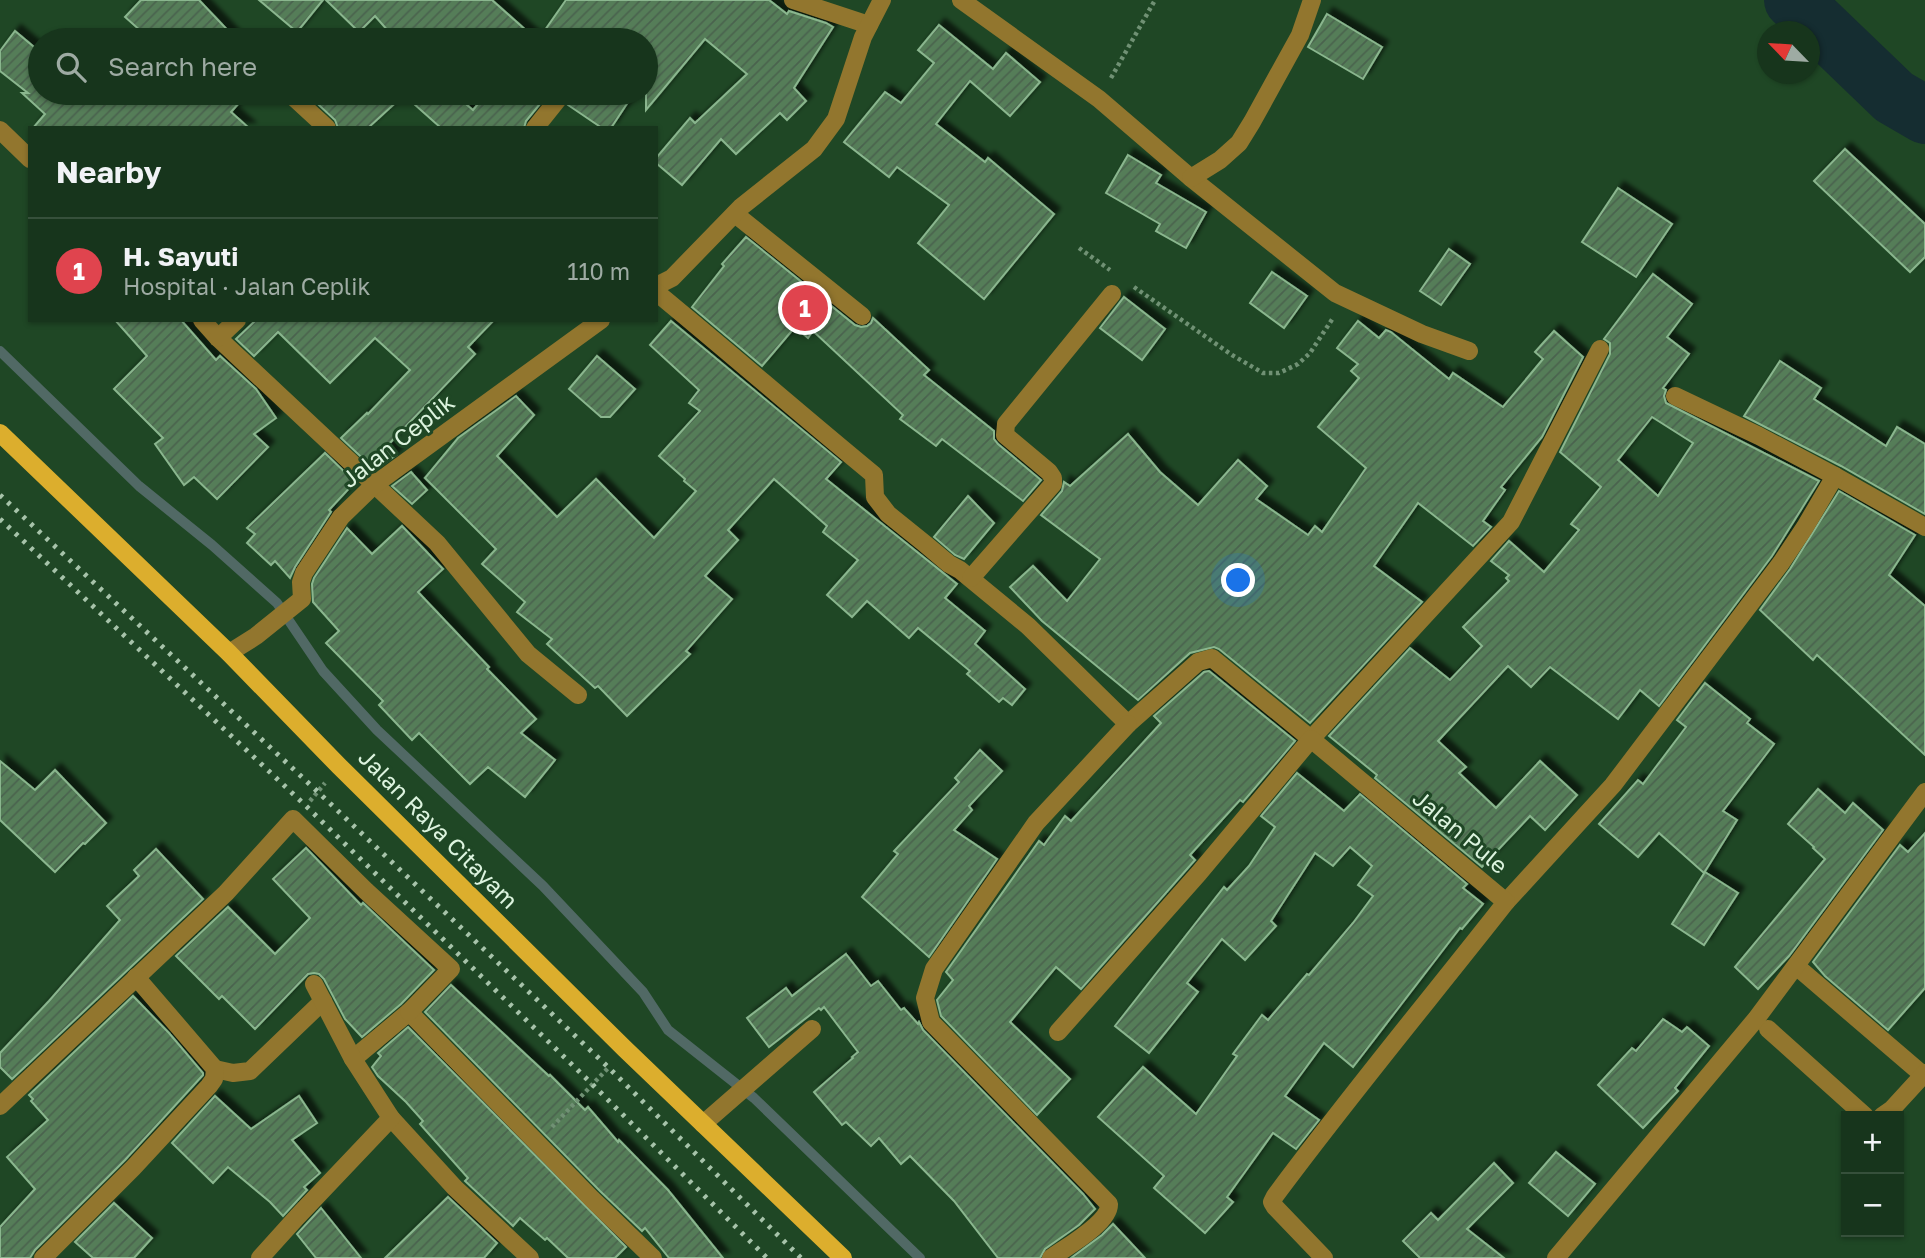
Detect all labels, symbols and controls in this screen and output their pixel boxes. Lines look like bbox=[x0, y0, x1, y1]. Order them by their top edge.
north arrow bbox=[1757, 21, 1820, 84]
search box bbox=[28, 28, 658, 105]
icon: search bbox=[52, 48, 90, 86]
text: Search here bbox=[108, 51, 257, 82]
text: Nearby bbox=[56, 154, 161, 190]
text: H. Sayuti bbox=[123, 241, 238, 272]
text: 1 bbox=[73, 257, 85, 285]
text: 110 m bbox=[567, 257, 630, 285]
text: Hospital · Jalan Ceplik bbox=[123, 272, 370, 300]
pin: 1 bbox=[782, 282, 828, 334]
street label: Jalan Ceplik bbox=[335, 387, 459, 493]
your location bbox=[1221, 563, 1255, 597]
street label: Jalan Raya Citayam bbox=[353, 743, 524, 914]
street label: Jalan Pule bbox=[1407, 783, 1514, 879]
map controls bbox=[1841, 1111, 1904, 1237]
button: + bbox=[1841, 1111, 1904, 1174]
button: − bbox=[1841, 1174, 1904, 1237]

